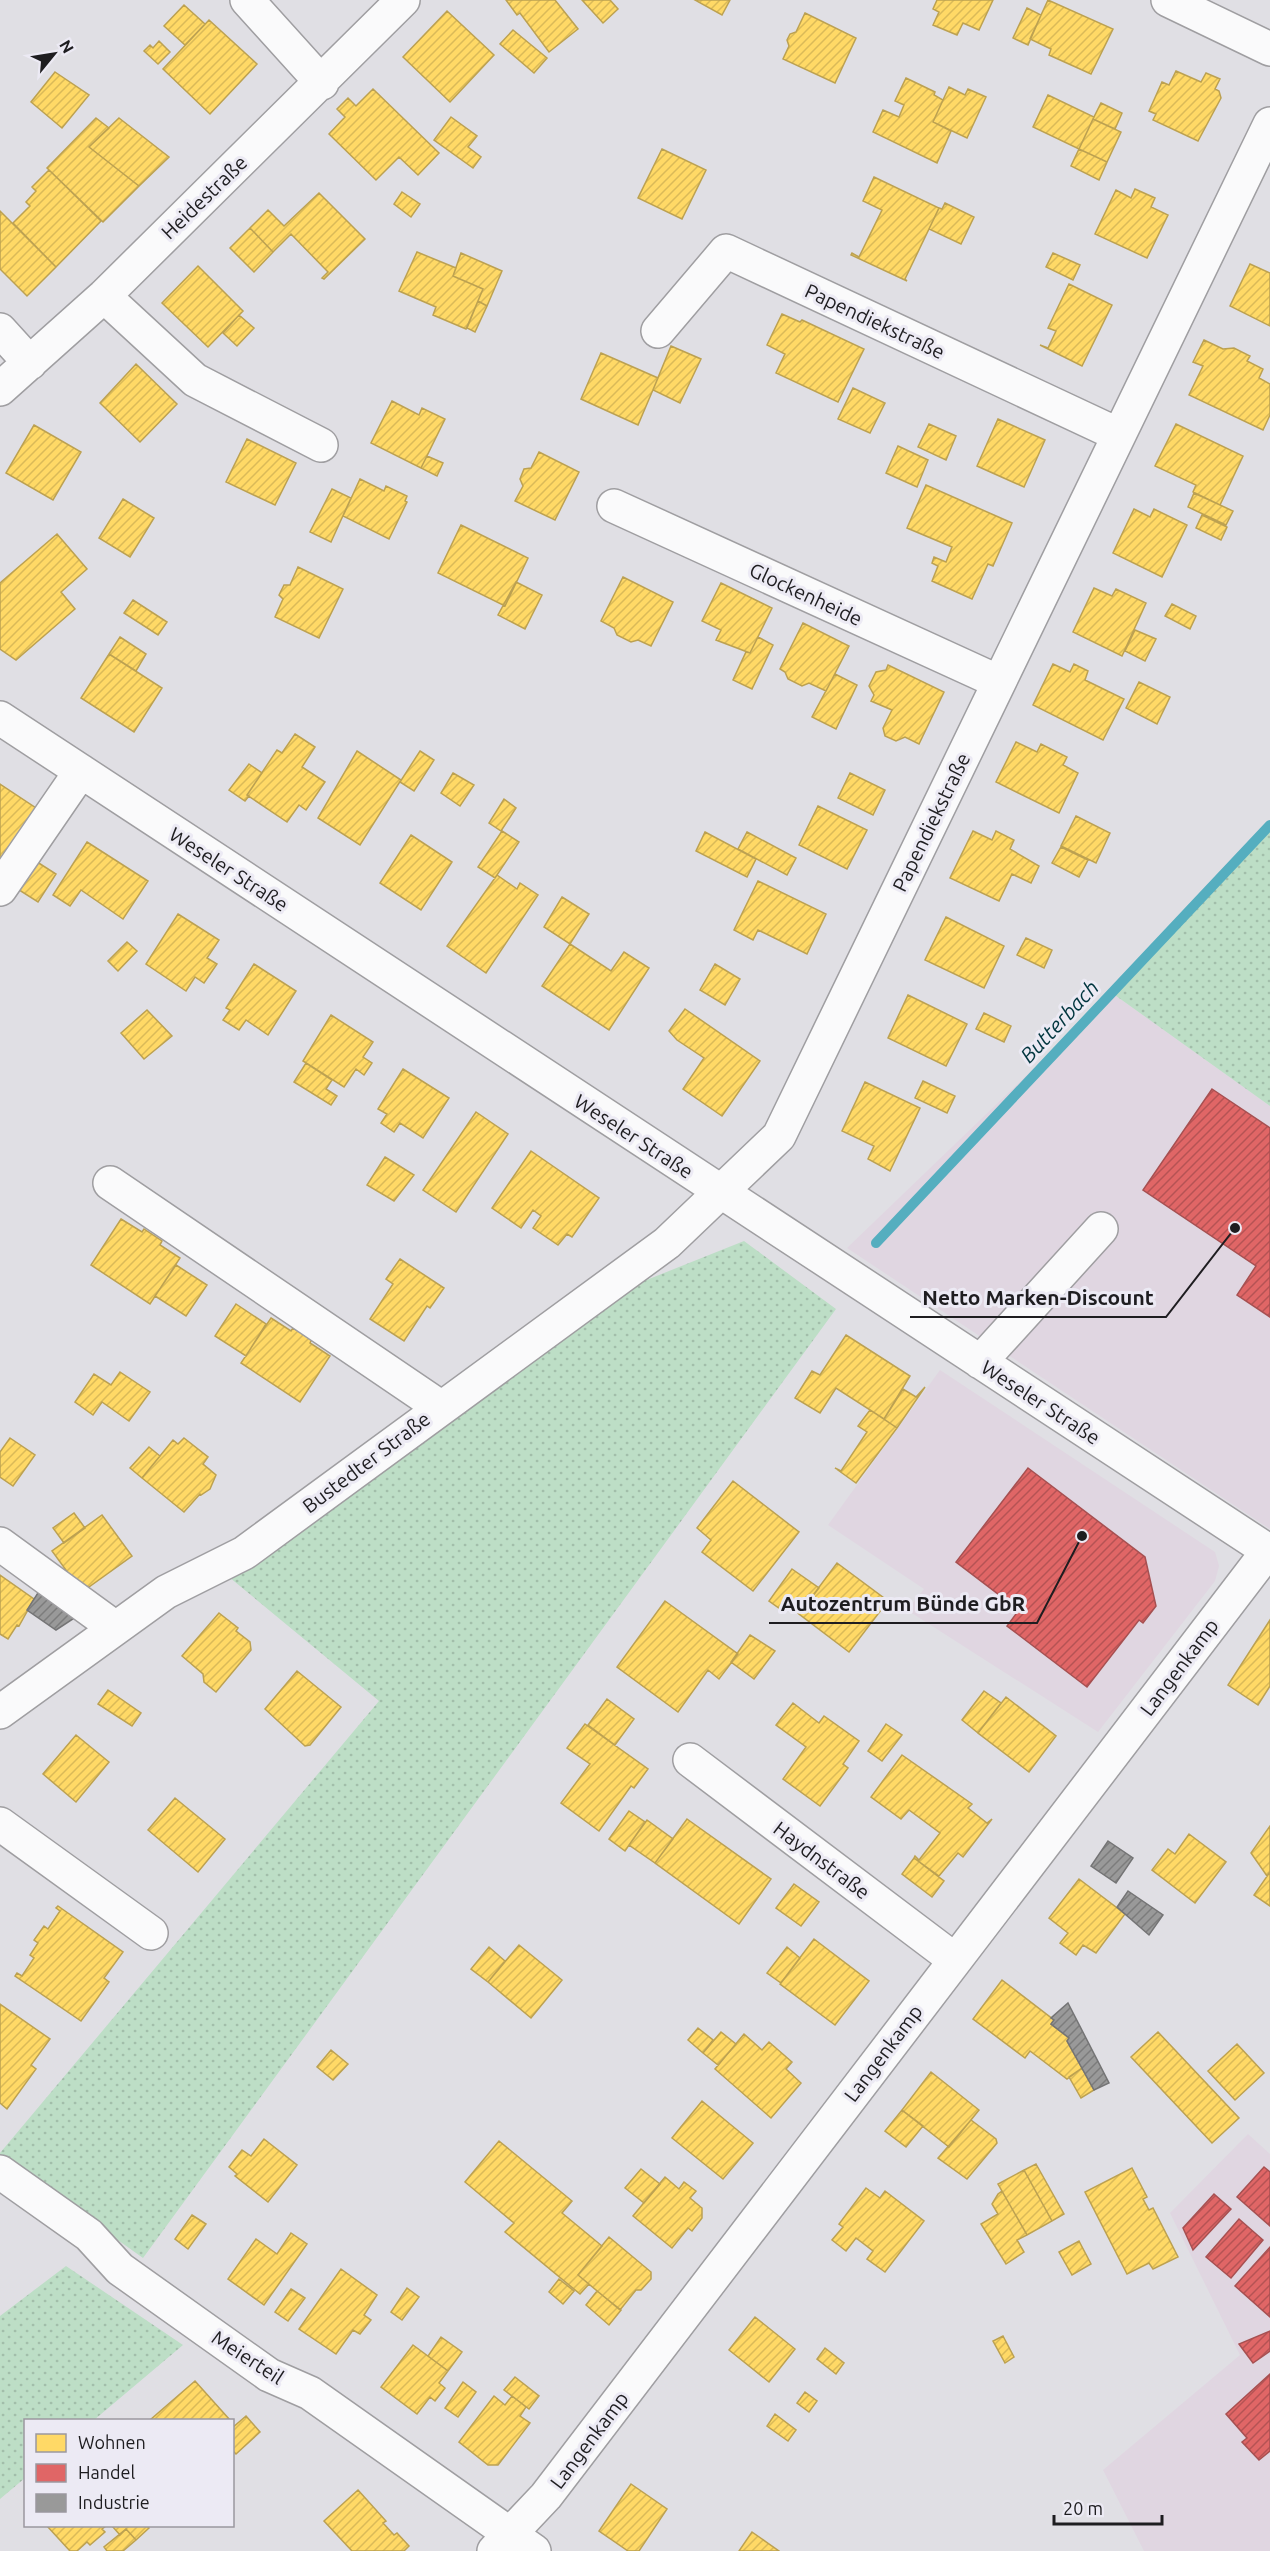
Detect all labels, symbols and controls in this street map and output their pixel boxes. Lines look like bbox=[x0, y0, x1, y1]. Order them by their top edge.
north arrow bbox=[24, 24, 84, 84]
text: N bbox=[56, 37, 78, 56]
street label: Heidestraße bbox=[156, 150, 252, 244]
street label: Papendiekstraße bbox=[802, 279, 948, 363]
street label: Glockenheide bbox=[746, 558, 866, 630]
street label: Papendiekstraße bbox=[887, 749, 975, 895]
street label: Weseler Straße bbox=[165, 822, 293, 916]
water label: Butterbach bbox=[1015, 975, 1103, 1067]
street label: Weseler Straße bbox=[570, 1089, 698, 1183]
callout: Netto Marken-Discount bbox=[910, 1278, 1166, 1317]
text: Netto Marken-Discount bbox=[922, 1285, 1154, 1309]
street label: Weseler Straße bbox=[977, 1355, 1105, 1449]
street label: Bustedter Straße bbox=[298, 1407, 434, 1517]
callout: Autozentrum Bünde GbR bbox=[769, 1584, 1037, 1623]
text: Autozentrum Bünde GbR bbox=[781, 1591, 1026, 1615]
street label: Langenkamp bbox=[1135, 1614, 1223, 1720]
street label: Haydnstraße bbox=[769, 1816, 875, 1904]
street label: Langenkamp bbox=[839, 2000, 927, 2106]
street label: Meierteil bbox=[208, 2325, 288, 2389]
street label: Langenkamp bbox=[545, 2387, 633, 2493]
legend bbox=[24, 2419, 234, 2527]
text: Wohnen bbox=[78, 2432, 146, 2452]
text: Handel bbox=[78, 2462, 136, 2482]
scale bar bbox=[1054, 2488, 1162, 2526]
text: Industrie bbox=[78, 2492, 150, 2512]
text: 20 m bbox=[1063, 2498, 1103, 2518]

